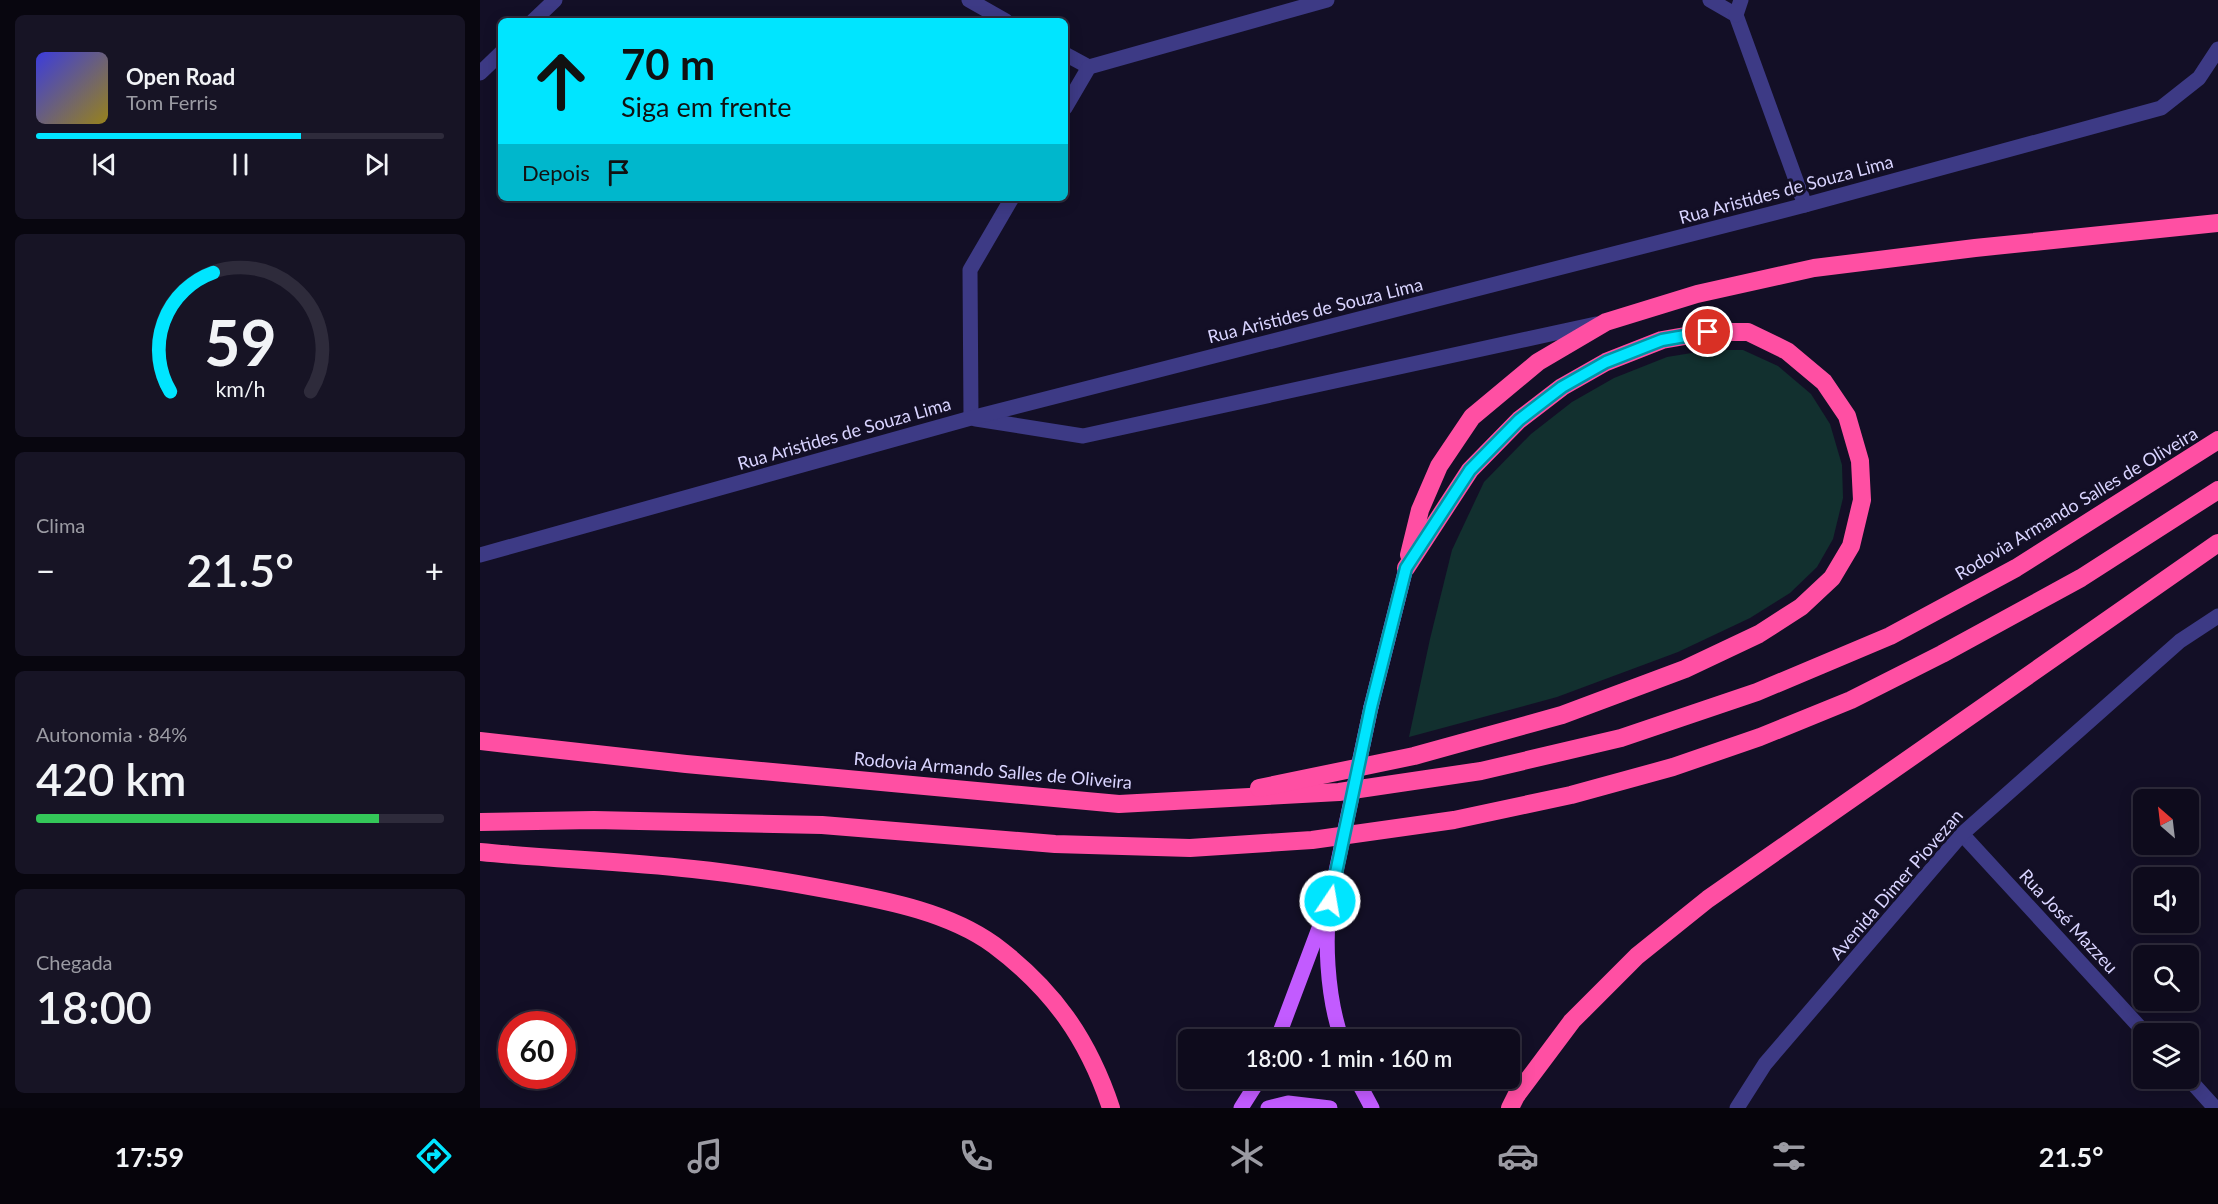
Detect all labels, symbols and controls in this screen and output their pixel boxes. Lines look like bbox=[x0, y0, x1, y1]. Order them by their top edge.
text: 70 m bbox=[621, 39, 715, 89]
icon: ahead bbox=[522, 42, 600, 120]
text: Open Road bbox=[126, 63, 235, 90]
text: Tom Ferris bbox=[126, 90, 217, 114]
text: Siga em frente bbox=[621, 90, 792, 123]
icon: previous bbox=[88, 148, 121, 181]
icon: pause bbox=[224, 148, 257, 181]
icon: next bbox=[360, 148, 393, 181]
street label: Rua Aristides de Souza Lima bbox=[1676, 150, 1896, 228]
icon: arrive bbox=[602, 156, 635, 189]
text: Depois bbox=[522, 159, 590, 186]
street label: Rua Aristides de Souza Lima bbox=[1205, 273, 1425, 347]
text: 59 bbox=[204, 305, 276, 380]
pin bbox=[1682, 306, 1733, 357]
icon: arrive bbox=[1691, 315, 1724, 348]
text: km/h bbox=[215, 377, 265, 403]
street label: Rua Aristides de Souza Lima bbox=[735, 392, 953, 474]
street label: Rodovia Armando Salles de Oliveira bbox=[1951, 422, 2201, 584]
text: Clima bbox=[36, 513, 85, 537]
text: 21.5° bbox=[186, 543, 294, 597]
text: − bbox=[36, 550, 55, 590]
text: + bbox=[425, 550, 444, 590]
text: Autonomia · 84% bbox=[36, 722, 187, 746]
street label: Rodovia Armando Salles de Oliveira bbox=[853, 747, 1133, 793]
text: 420 km bbox=[36, 752, 186, 806]
north arrow bbox=[2133, 789, 2199, 855]
map controls bbox=[2133, 789, 2199, 1089]
street label: Avenida Dimer Piovezan bbox=[1825, 804, 1967, 964]
street label: Rua José Mazzeu bbox=[2015, 864, 2123, 978]
button: sound bbox=[2133, 867, 2199, 933]
position arrow bbox=[1298, 869, 1362, 933]
button: search bbox=[2133, 945, 2199, 1011]
text: Chegada bbox=[36, 950, 113, 974]
text: 18:00 bbox=[36, 980, 152, 1034]
speed limit sign: 60 bbox=[498, 1011, 576, 1089]
button: layers bbox=[2133, 1023, 2199, 1089]
text: 18:00 · 1 min · 160 m bbox=[1246, 1045, 1452, 1072]
icon: directions bbox=[413, 1135, 455, 1177]
icon: music bbox=[684, 1135, 726, 1177]
icon: phone bbox=[955, 1135, 997, 1177]
icon: climate bbox=[1226, 1135, 1268, 1177]
icon: car bbox=[1497, 1135, 1539, 1177]
icon: filters bbox=[1768, 1135, 1810, 1177]
text: 17:59 bbox=[114, 1140, 184, 1173]
text: 21.5° bbox=[2039, 1140, 2103, 1173]

